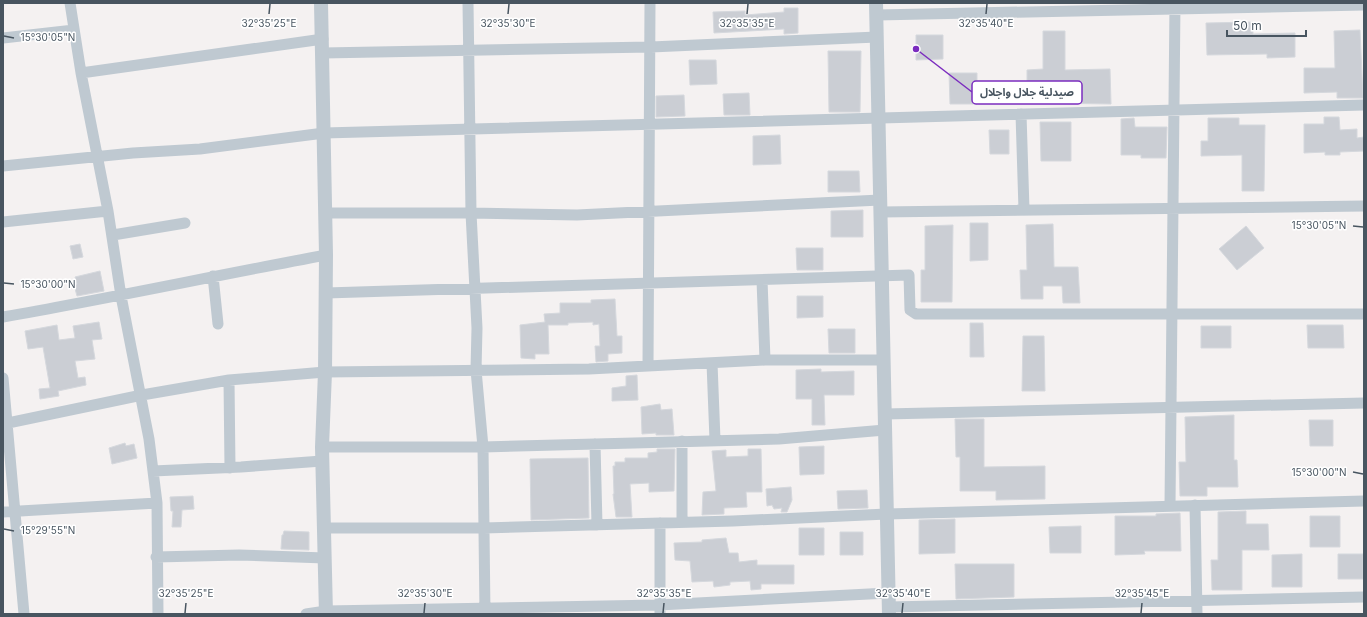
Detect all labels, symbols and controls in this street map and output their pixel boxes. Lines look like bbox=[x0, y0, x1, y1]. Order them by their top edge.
scale bar bbox=[1227, 12, 1306, 38]
text: 32°35'25"E bbox=[242, 17, 296, 29]
text: 32°35'30"E bbox=[480, 17, 536, 29]
text: 32°35'35"E bbox=[719, 17, 775, 29]
text: 32°35'40"E bbox=[959, 17, 1013, 29]
text: 50 m bbox=[1233, 18, 1262, 33]
text: 15°30'05"N bbox=[21, 31, 75, 43]
callout: صيدلية جلال واجلال bbox=[972, 81, 1082, 104]
text: صيدلية جلال واجلال bbox=[980, 85, 1074, 99]
text: 15°30'05"N bbox=[1292, 219, 1346, 231]
text: 15°30'00"N bbox=[21, 278, 76, 290]
text: 15°30'00"N bbox=[1292, 466, 1347, 478]
text: 15°29'55"N bbox=[21, 524, 75, 536]
text: 32°35'25"E bbox=[159, 587, 213, 599]
text: 32°35'30"E bbox=[397, 587, 453, 599]
text: 32°35'35"E bbox=[636, 587, 692, 599]
text: 32°35'40"E bbox=[876, 587, 930, 599]
text: 32°35'45"E bbox=[1115, 587, 1169, 599]

